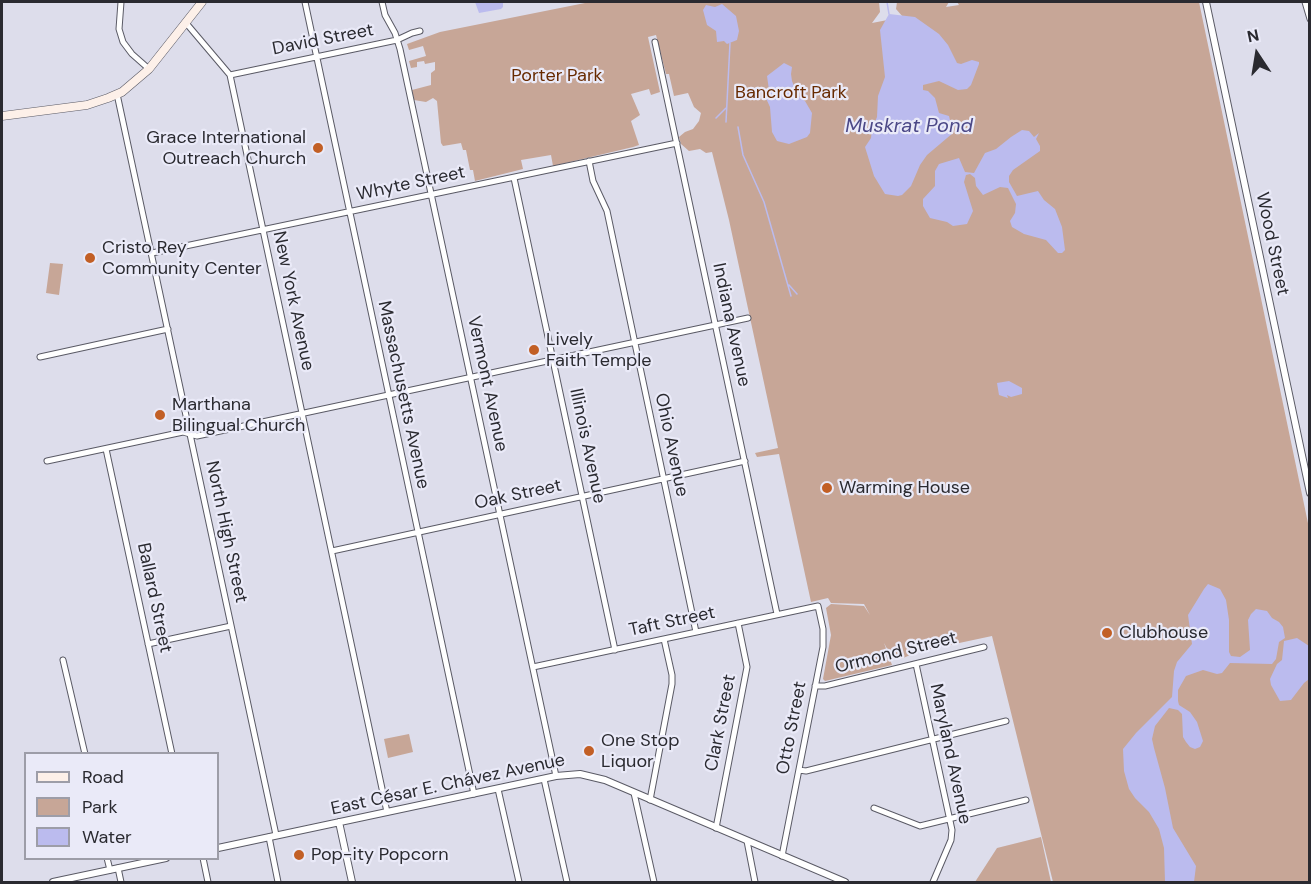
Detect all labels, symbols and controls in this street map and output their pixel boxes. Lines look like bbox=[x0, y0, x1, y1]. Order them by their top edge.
street label: David Street bbox=[271, 20, 375, 60]
north arrow bbox=[1227, 24, 1287, 84]
text: N bbox=[1245, 24, 1261, 47]
park label: Porter Park bbox=[511, 65, 603, 87]
park label: Bancroft Park bbox=[735, 82, 847, 104]
water label: Muskrat Pond bbox=[845, 115, 973, 139]
place label: Grace International Outreach Church bbox=[146, 127, 306, 170]
marker: Grace International Outreach Church bbox=[311, 141, 325, 155]
street label: Whyte Street bbox=[355, 162, 467, 206]
street label: Wood Street bbox=[1251, 190, 1293, 298]
street label: New York Avenue bbox=[268, 229, 318, 373]
place label: Cristo Rey Community Center bbox=[102, 237, 262, 280]
marker: Cristo Rey Community Center bbox=[83, 251, 97, 265]
street label: Indiana Avenue bbox=[707, 261, 755, 389]
street label: Massachusetts Avenue bbox=[372, 299, 434, 491]
street label: Vermont Avenue bbox=[462, 314, 512, 454]
place label: Lively Faith Temple bbox=[546, 329, 652, 372]
marker: Lively Faith Temple bbox=[527, 343, 541, 357]
street label: Illinois Avenue bbox=[564, 387, 610, 505]
street label: Ohio Avenue bbox=[649, 391, 693, 499]
place label: Marthana Bilingual Church bbox=[172, 394, 305, 436]
marker: Marthana Bilingual Church bbox=[153, 408, 167, 422]
street label: North High Street bbox=[200, 459, 252, 605]
street label: Oak Street bbox=[472, 475, 564, 515]
place label: Warming House bbox=[839, 477, 970, 499]
marker: Warming House bbox=[820, 481, 834, 495]
street label: Ballard Street bbox=[132, 541, 176, 655]
street label: Taft Street bbox=[627, 602, 717, 642]
place label: Clubhouse bbox=[1119, 622, 1208, 644]
marker: Clubhouse bbox=[1100, 626, 1114, 640]
street label: Ormond Street bbox=[833, 627, 959, 679]
street label: Clark Street bbox=[701, 673, 741, 773]
street label: Otto Street bbox=[772, 680, 812, 776]
street label: Maryland Avenue bbox=[925, 682, 975, 826]
place label: One Stop Liquor bbox=[601, 730, 679, 772]
marker: One Stop Liquor bbox=[582, 744, 596, 758]
street label: East César E. Chávez Avenue bbox=[329, 750, 567, 820]
legend bbox=[24, 752, 219, 860]
text: Road bbox=[82, 765, 124, 789]
text: Park bbox=[82, 795, 118, 819]
text: Water bbox=[82, 825, 132, 849]
place label: Pop-ity Popcorn bbox=[311, 844, 449, 866]
marker: Pop-ity Popcorn bbox=[292, 848, 306, 862]

